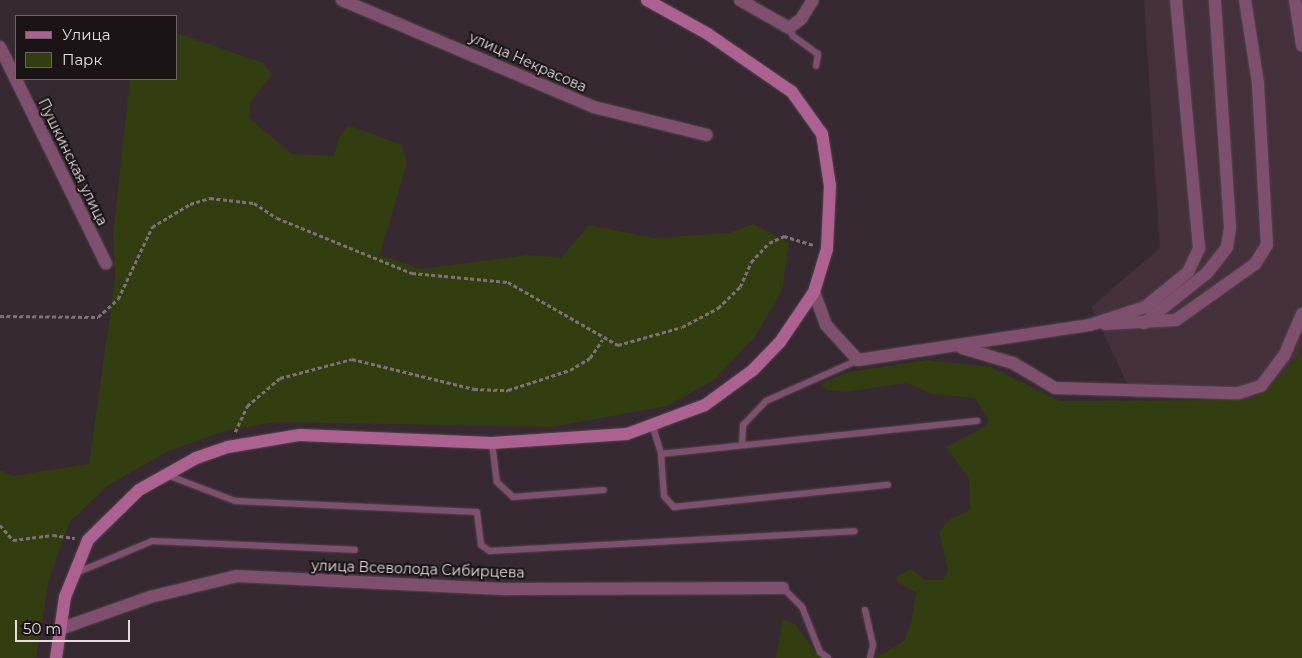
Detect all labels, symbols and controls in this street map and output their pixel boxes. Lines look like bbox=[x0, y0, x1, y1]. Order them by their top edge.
legend bbox=[15, 15, 178, 80]
text: Улица bbox=[62, 25, 110, 44]
street label: улица Некрасова bbox=[467, 29, 589, 95]
text: Парк bbox=[62, 50, 102, 69]
street label: Пушкинская улица bbox=[35, 96, 111, 228]
street label: улица Всеволода Сибирцева bbox=[311, 557, 525, 581]
scale bar bbox=[18, 610, 132, 642]
text: 50 m bbox=[23, 619, 61, 638]

